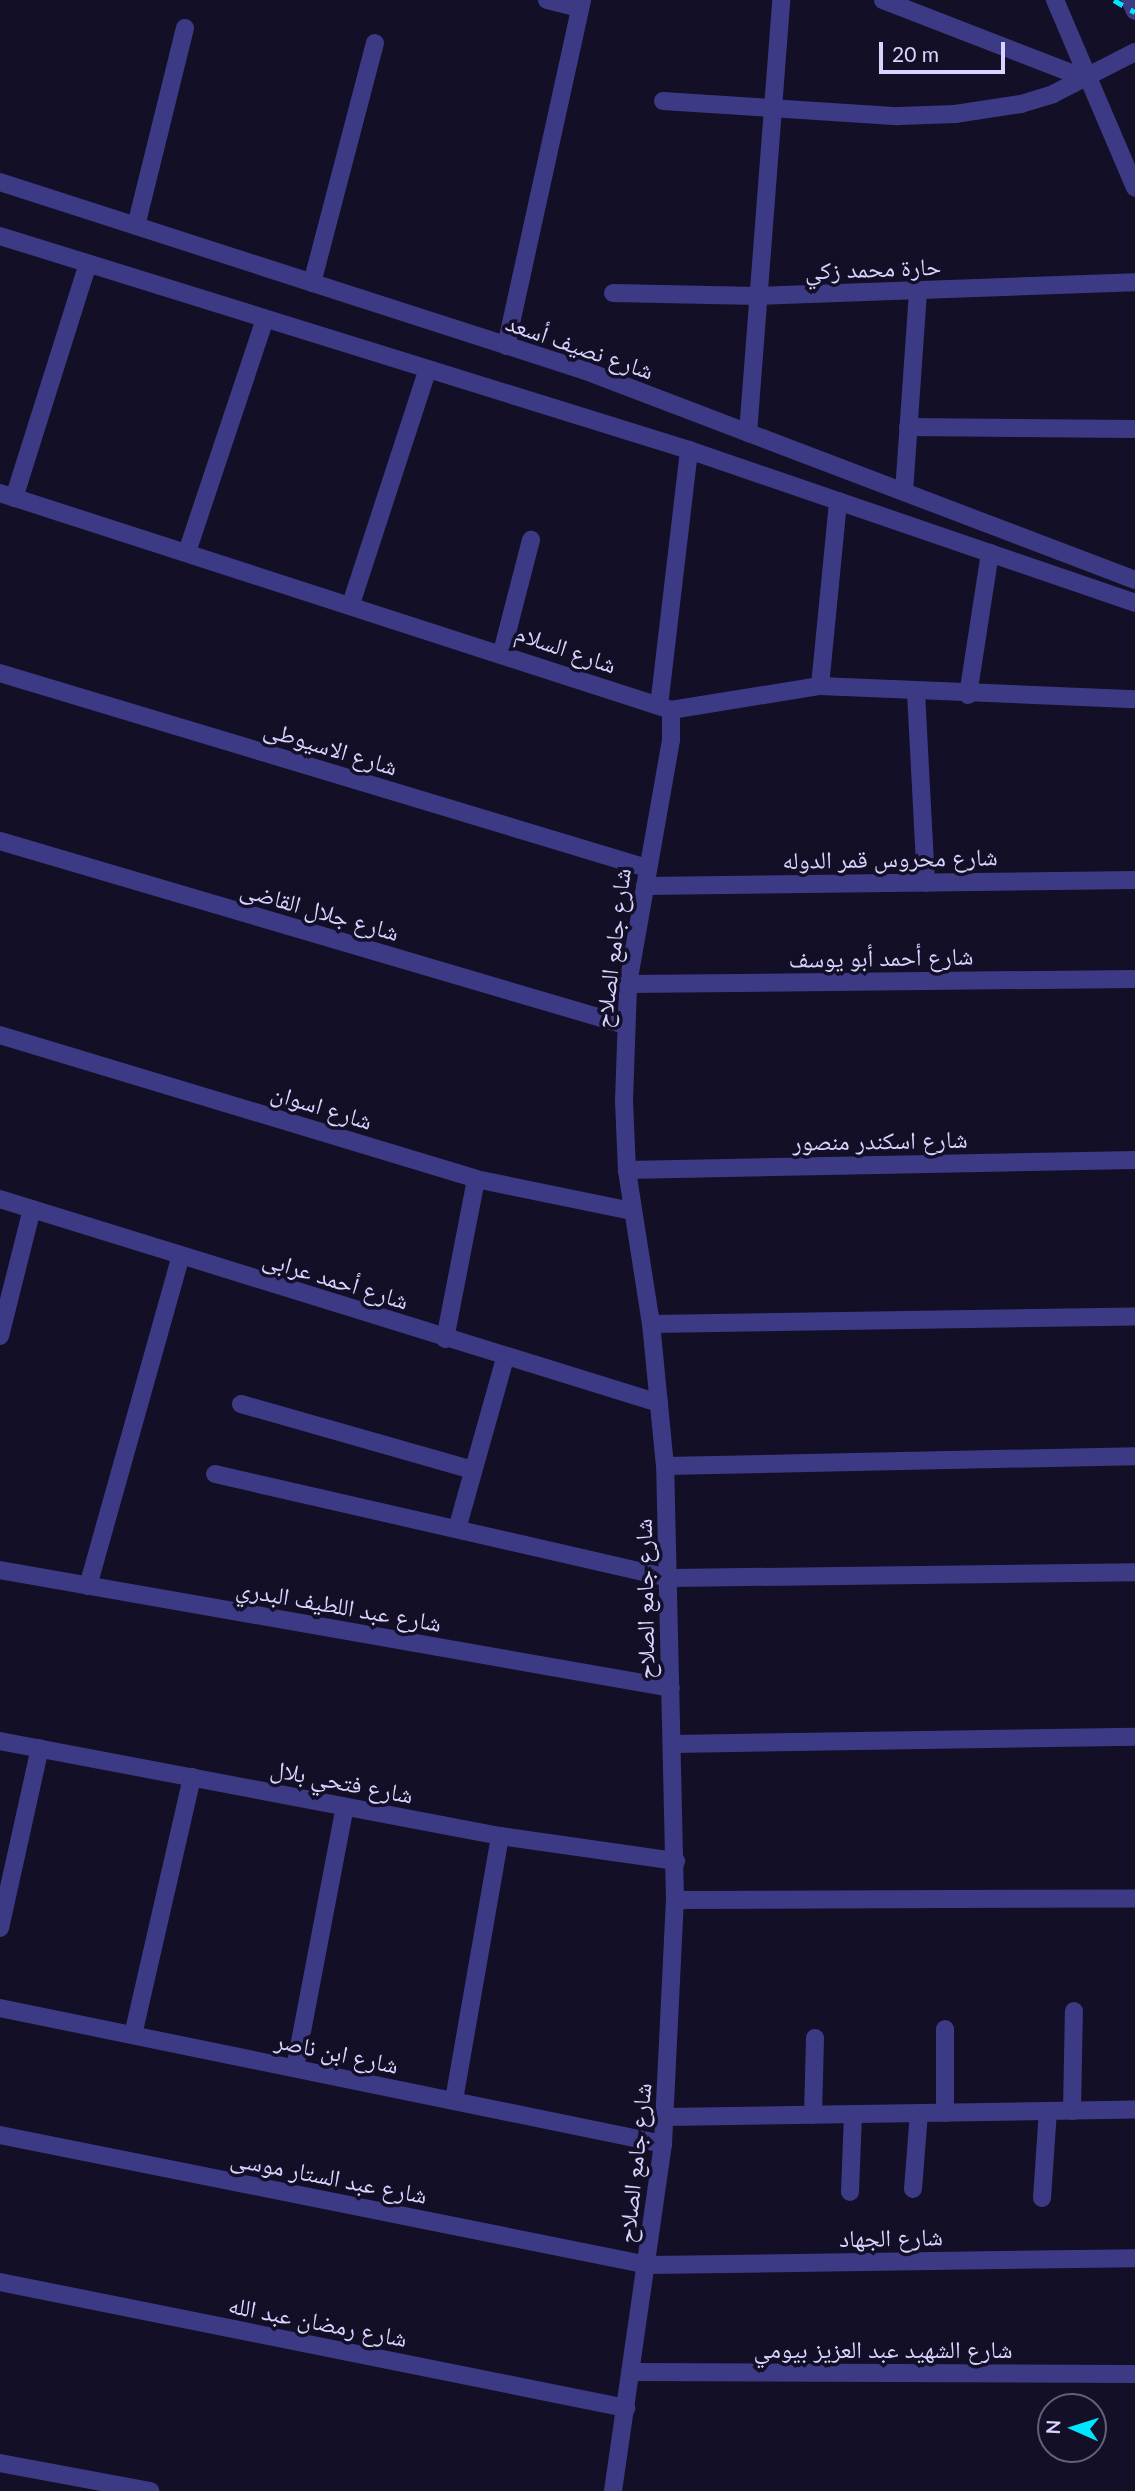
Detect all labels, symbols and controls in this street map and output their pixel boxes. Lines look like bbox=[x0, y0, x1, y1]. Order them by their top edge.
scale bar bbox=[883, 28, 1009, 72]
text: 20 m bbox=[892, 41, 939, 66]
street label: حارة محمد زكي bbox=[804, 251, 942, 285]
street label: شارع نصيف أسعد bbox=[502, 307, 658, 385]
street label: شارع السلام bbox=[512, 617, 620, 679]
street label: شارع الاسيوطى bbox=[261, 713, 401, 781]
street label: شارع محروس قمر الدوله bbox=[782, 842, 998, 874]
street label: شارع جامع الصلاح bbox=[588, 866, 636, 1030]
street label: شارع جلال القاضى bbox=[237, 874, 403, 946]
street label: شارع أحمد أبو يوسف bbox=[788, 941, 974, 973]
street label: شارع اسوان bbox=[268, 1077, 376, 1135]
street label: شارع اسكندر منصور bbox=[792, 1124, 968, 1156]
street label: شارع أحمد عرابى bbox=[260, 1243, 412, 1315]
street label: شارع جامع الصلاح bbox=[628, 1518, 660, 1680]
street label: شارع عبد اللطيف البدري bbox=[234, 1573, 444, 1637]
street label: شارع فتحي بلال bbox=[268, 1753, 416, 1809]
street label: شارع ابن ناصر bbox=[273, 2025, 401, 2079]
street label: شارع جامع الصلاح bbox=[611, 2081, 657, 2245]
street label: شارع عبد الستار موسى bbox=[228, 2143, 430, 2209]
street label: شارع الجهاد bbox=[839, 2222, 943, 2252]
street label: شارع رمضان عبد الله bbox=[226, 2290, 410, 2352]
street label: شارع الشهيد عبد العزيز بيومي bbox=[754, 2335, 1012, 2363]
north arrow bbox=[1037, 2393, 1107, 2463]
text: N bbox=[1041, 2419, 1064, 2435]

